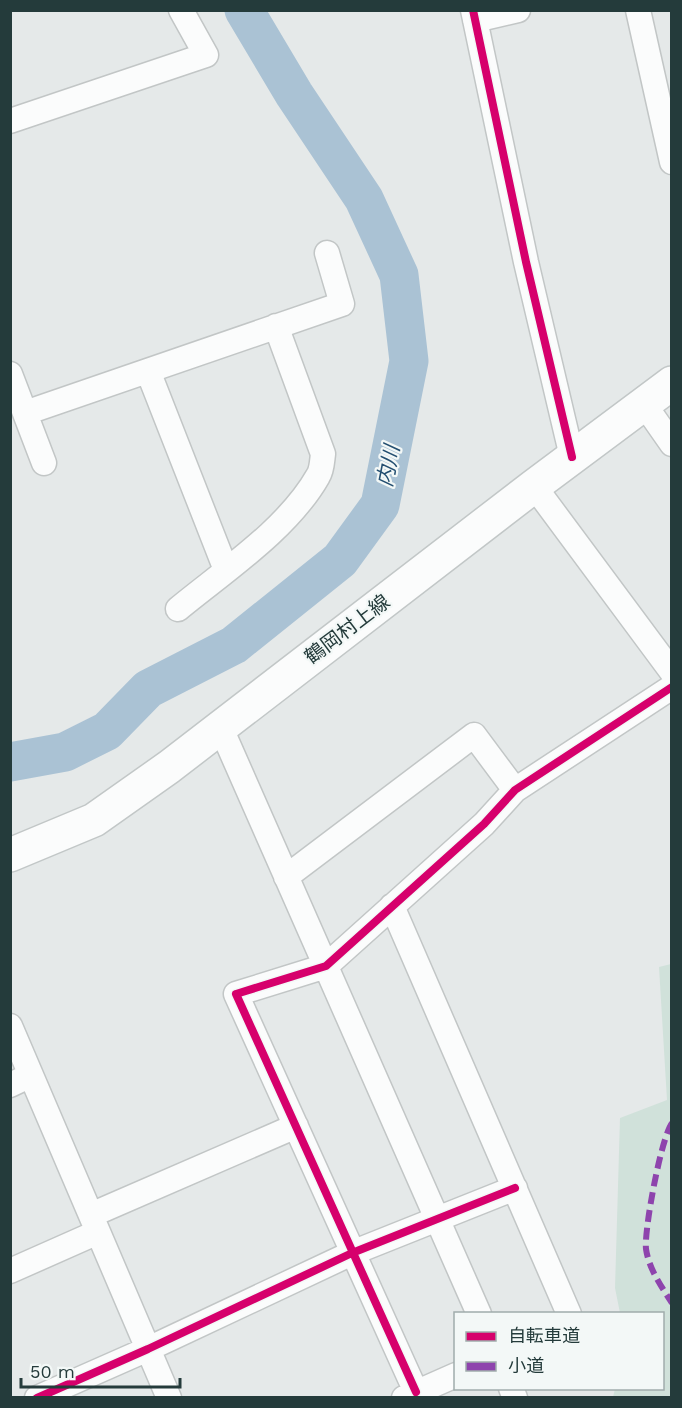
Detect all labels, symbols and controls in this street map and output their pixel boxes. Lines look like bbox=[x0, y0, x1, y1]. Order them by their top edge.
water label: 内川 bbox=[372, 441, 405, 489]
street label: 鶴岡村上線 bbox=[300, 589, 394, 669]
legend bbox=[454, 1312, 664, 1390]
text: 自転車道 bbox=[508, 1325, 580, 1346]
scale bar bbox=[21, 1351, 180, 1389]
text: 小道 bbox=[508, 1355, 544, 1376]
text: 50 m bbox=[30, 1361, 75, 1382]

